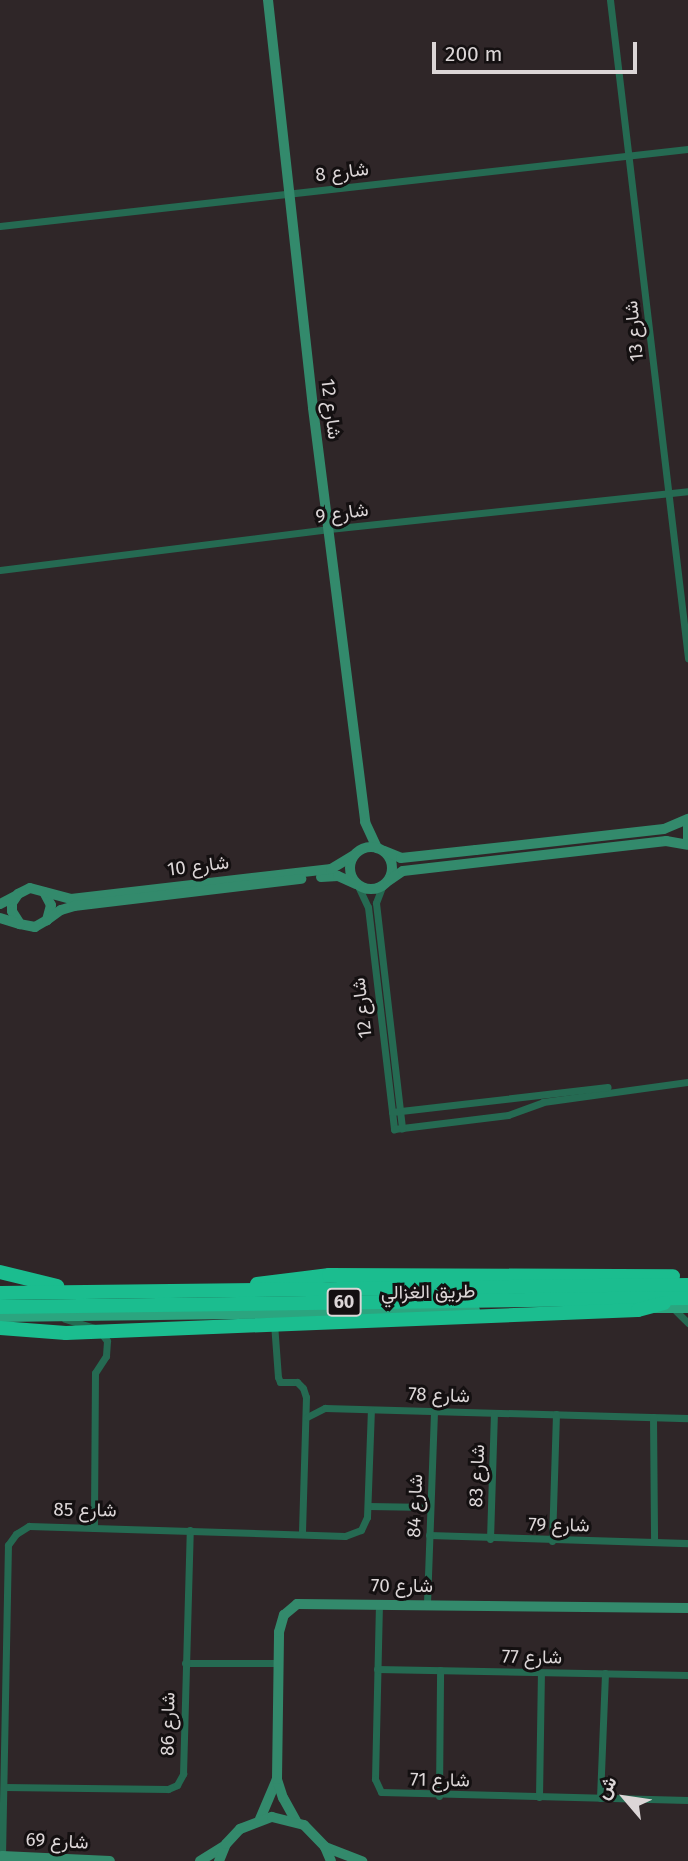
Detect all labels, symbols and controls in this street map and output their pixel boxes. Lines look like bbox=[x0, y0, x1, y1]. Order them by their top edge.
scale bar bbox=[436, 28, 641, 72]
text: 200 m bbox=[445, 41, 502, 67]
street label: شارع 8 bbox=[314, 157, 370, 187]
street label: شارع 13 bbox=[619, 299, 649, 363]
street label: شارع 12 bbox=[316, 377, 346, 441]
street label: شارع 9 bbox=[314, 498, 370, 528]
street label: شارع 10 bbox=[166, 851, 230, 881]
street label: شارع 12 bbox=[347, 976, 377, 1040]
street label: طريق الغزالي bbox=[381, 1280, 475, 1304]
road number: 60 bbox=[326, 1288, 362, 1316]
street label: شارع 78 bbox=[408, 1383, 470, 1407]
street label: شارع 83 bbox=[465, 1444, 489, 1508]
street label: شارع 84 bbox=[402, 1474, 428, 1538]
street label: شارع 85 bbox=[53, 1498, 117, 1522]
street label: شارع 79 bbox=[528, 1513, 590, 1537]
street label: شارع 70 bbox=[371, 1575, 433, 1597]
street label: شارع 77 bbox=[502, 1645, 562, 1669]
street label: شارع 86 bbox=[156, 1692, 180, 1756]
north arrow bbox=[590, 1763, 660, 1833]
street label: شارع 71 bbox=[410, 1768, 470, 1792]
text: ش bbox=[591, 1772, 622, 1803]
street label: شارع 69 bbox=[25, 1828, 89, 1854]

